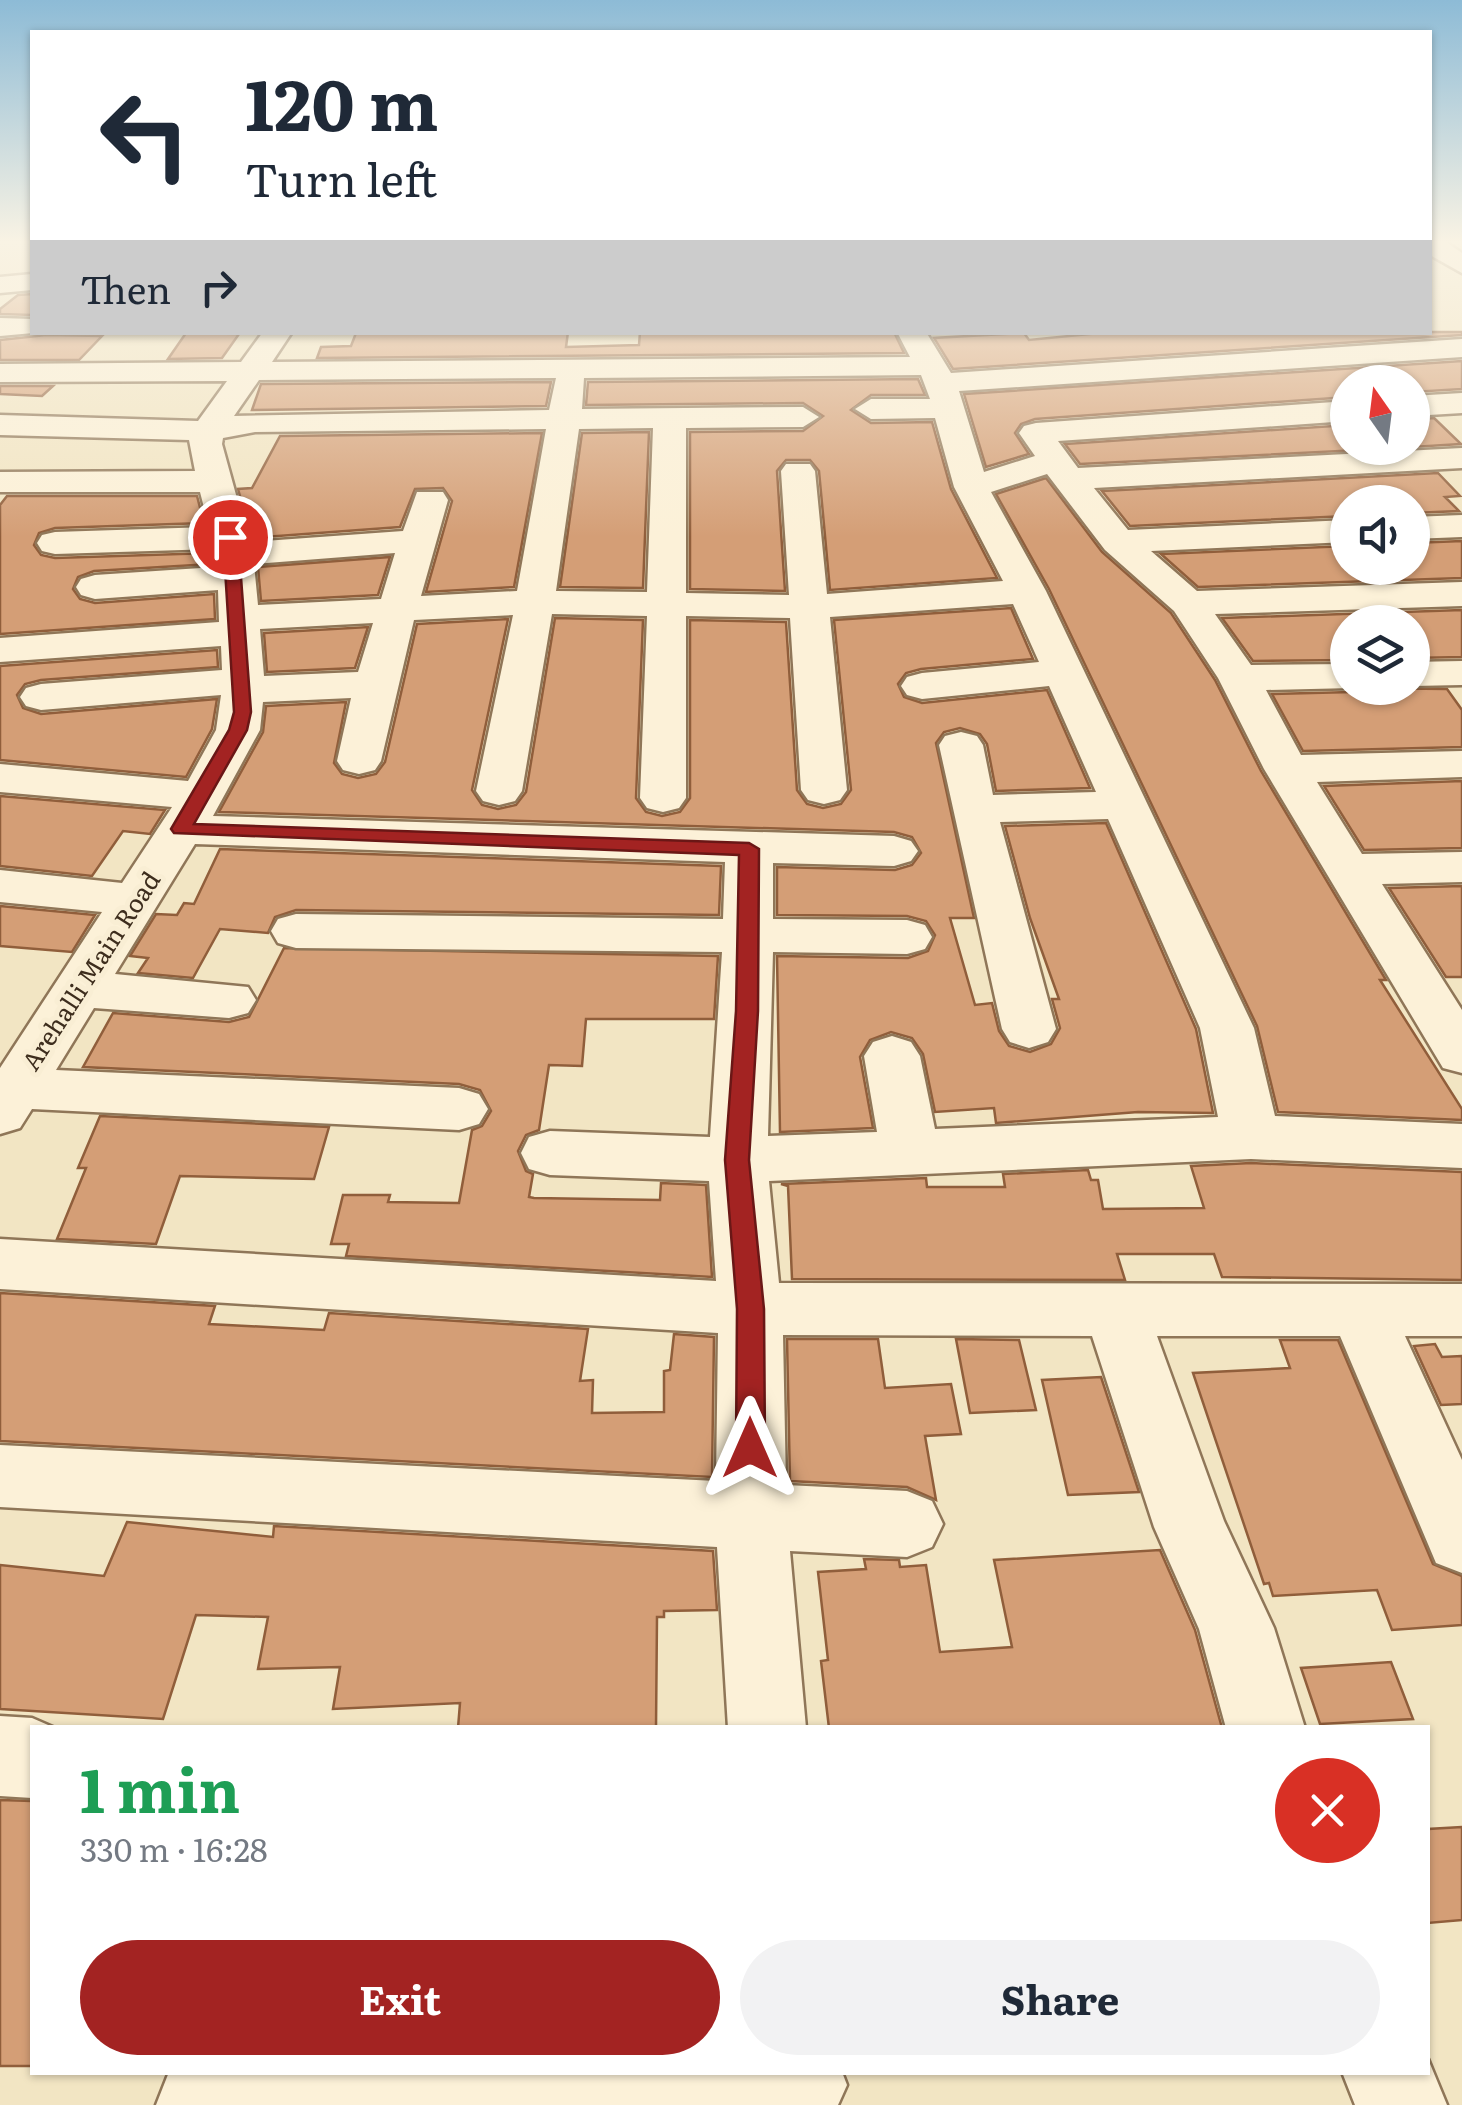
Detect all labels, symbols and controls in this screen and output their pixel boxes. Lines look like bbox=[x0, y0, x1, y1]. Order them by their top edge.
text: 120 m bbox=[245, 49, 438, 153]
icon: left bbox=[80, 70, 210, 200]
text: Turn left bbox=[245, 144, 437, 211]
text: Then bbox=[80, 259, 171, 316]
icon: right bbox=[191, 260, 246, 315]
north arrow bbox=[1330, 365, 1430, 465]
map controls bbox=[1330, 365, 1430, 705]
button: sound bbox=[1330, 485, 1430, 585]
pin bbox=[188, 495, 273, 580]
icon: arrive bbox=[203, 510, 258, 565]
button: layers bbox=[1330, 605, 1430, 705]
street label: Arehalli Main Road bbox=[11, 863, 168, 1077]
position arrow bbox=[698, 1396, 802, 1500]
text: 1 min bbox=[80, 1742, 240, 1831]
button: close bbox=[1275, 1758, 1380, 1863]
text: 330 m · 16:28 bbox=[80, 1824, 268, 1872]
button: Exit bbox=[80, 1940, 720, 2055]
button: Share bbox=[740, 1940, 1380, 2055]

